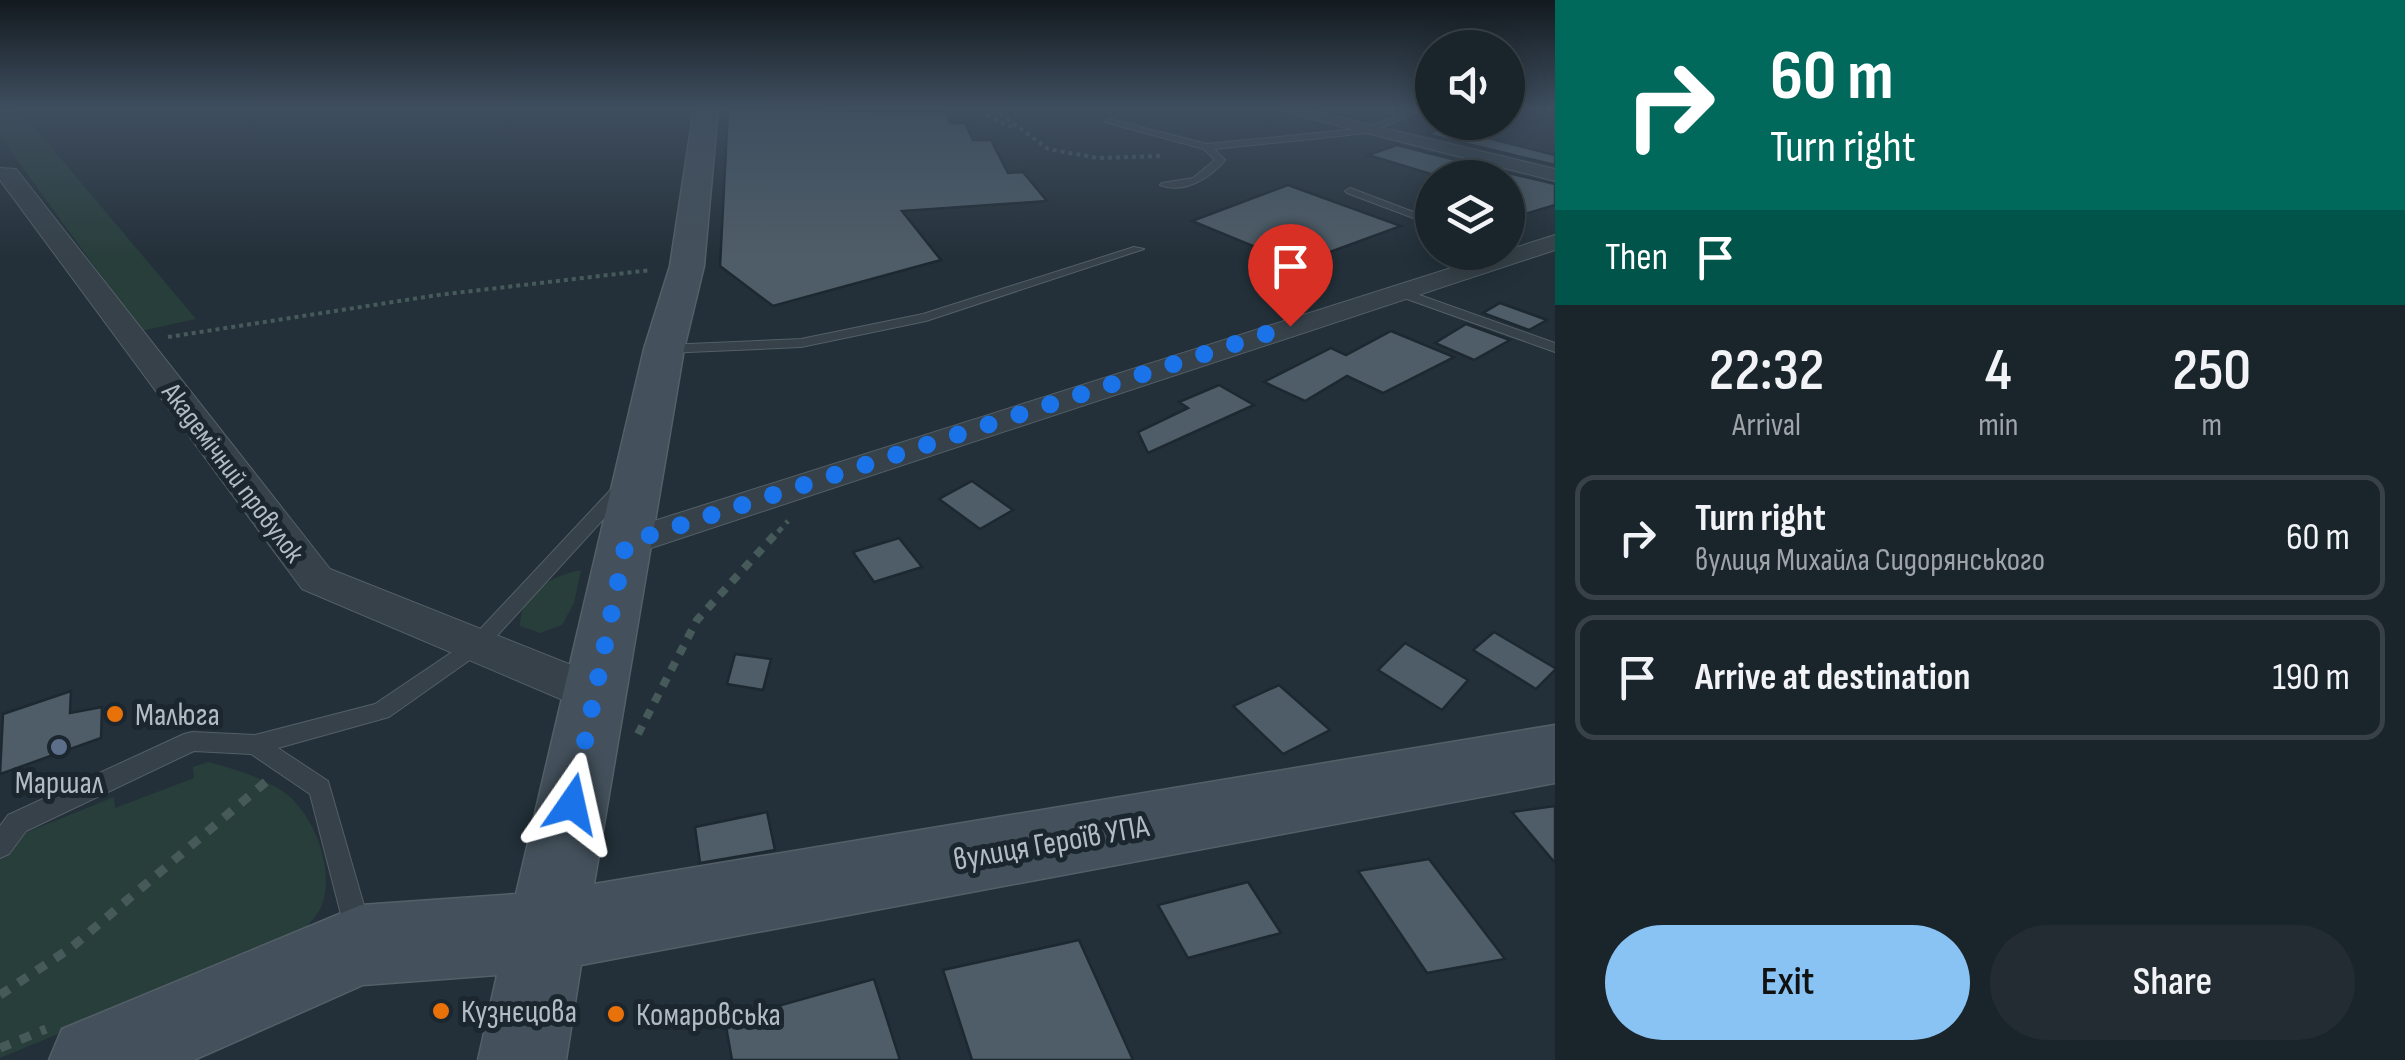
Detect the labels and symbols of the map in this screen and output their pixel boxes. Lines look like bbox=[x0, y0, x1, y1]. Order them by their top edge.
pin bbox=[1248, 224, 1333, 327]
street label: Академічний провулок bbox=[154, 376, 311, 569]
place label: Малюга bbox=[135, 696, 220, 735]
marker: Малюга bbox=[104, 703, 126, 725]
marker: Маршал bbox=[48, 736, 70, 758]
position arrow bbox=[520, 752, 624, 856]
place label: Маршал bbox=[15, 764, 104, 803]
street label: вулиця Героїв УПА bbox=[951, 807, 1152, 880]
place label: Кузнєцова bbox=[461, 993, 577, 1032]
place label: Комаровська bbox=[636, 996, 781, 1035]
marker: Кузнєцова bbox=[430, 1000, 452, 1022]
marker: Комаровська bbox=[605, 1003, 627, 1025]

